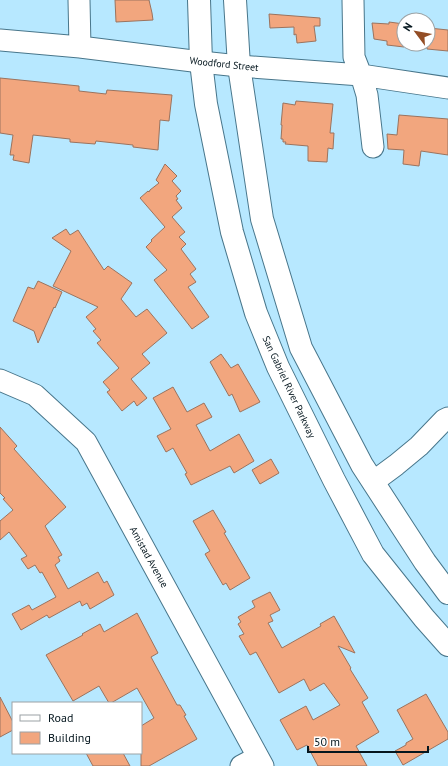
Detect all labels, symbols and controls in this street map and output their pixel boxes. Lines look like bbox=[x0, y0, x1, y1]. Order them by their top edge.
north arrow bbox=[396, 12, 436, 52]
text: N bbox=[400, 20, 415, 33]
street label: Woodford Street bbox=[189, 54, 260, 74]
street label: San Gabriel River Parkway bbox=[260, 334, 319, 441]
street label: Amistad Avenue bbox=[127, 524, 171, 590]
legend bbox=[12, 702, 142, 754]
text: Road bbox=[48, 710, 73, 725]
scale bar bbox=[308, 728, 428, 754]
text: Building bbox=[48, 730, 91, 745]
text: 50 m bbox=[314, 734, 340, 749]

